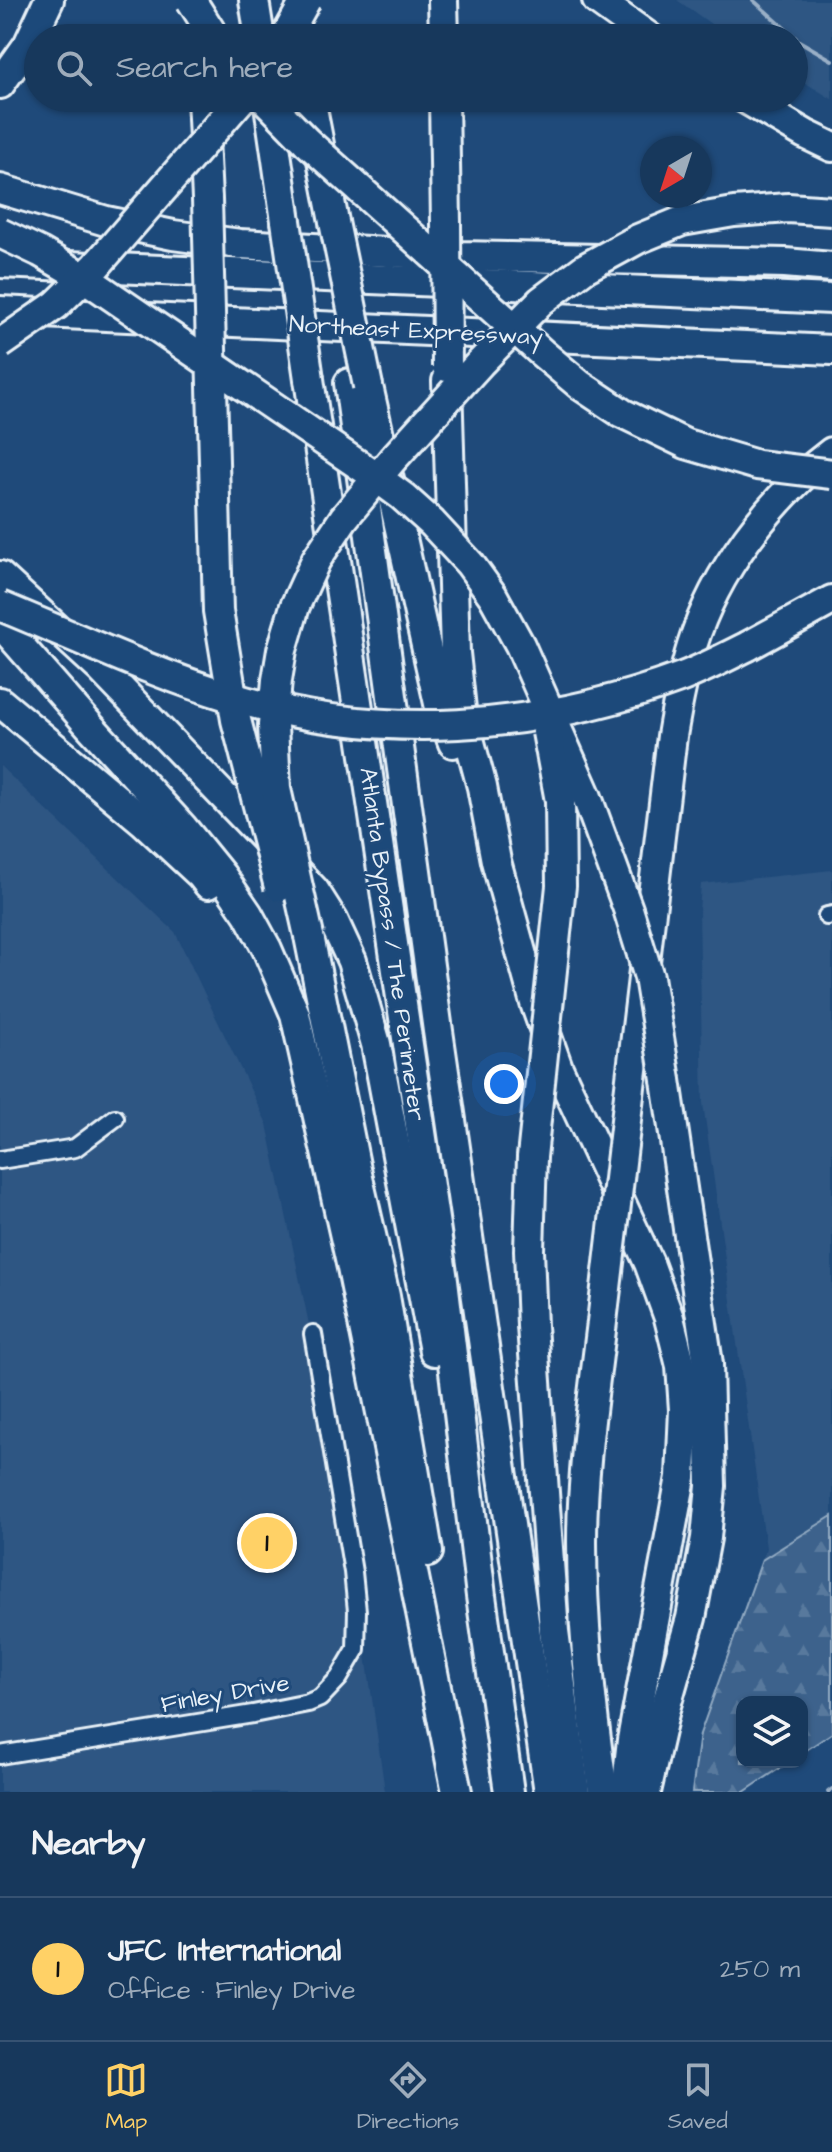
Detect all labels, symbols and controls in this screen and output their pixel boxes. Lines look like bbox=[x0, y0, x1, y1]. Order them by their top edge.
search box bbox=[24, 24, 808, 112]
icon: search bbox=[52, 46, 96, 90]
text: Search here bbox=[116, 47, 293, 89]
north arrow bbox=[640, 136, 712, 208]
street label: Northeast Expressway bbox=[288, 307, 544, 356]
street label: Atlanta Bypass / The Perimeter bbox=[349, 765, 434, 1123]
your location bbox=[484, 1064, 524, 1104]
pin: 1 bbox=[241, 1513, 293, 1573]
street label: Finley Drive bbox=[158, 1666, 292, 1723]
map controls bbox=[736, 1696, 808, 1768]
button: layers bbox=[736, 1696, 808, 1768]
text: Nearby bbox=[32, 1820, 146, 1868]
text: JFC International bbox=[108, 1930, 341, 1972]
text: 1 bbox=[56, 1951, 60, 1987]
text: 250 m bbox=[720, 1951, 800, 1987]
text: Office · Finley Drive bbox=[108, 1972, 356, 2008]
tab: Map bbox=[104, 2058, 148, 2137]
tab: Directions bbox=[357, 2058, 459, 2137]
tab: Saved bbox=[668, 2058, 728, 2137]

